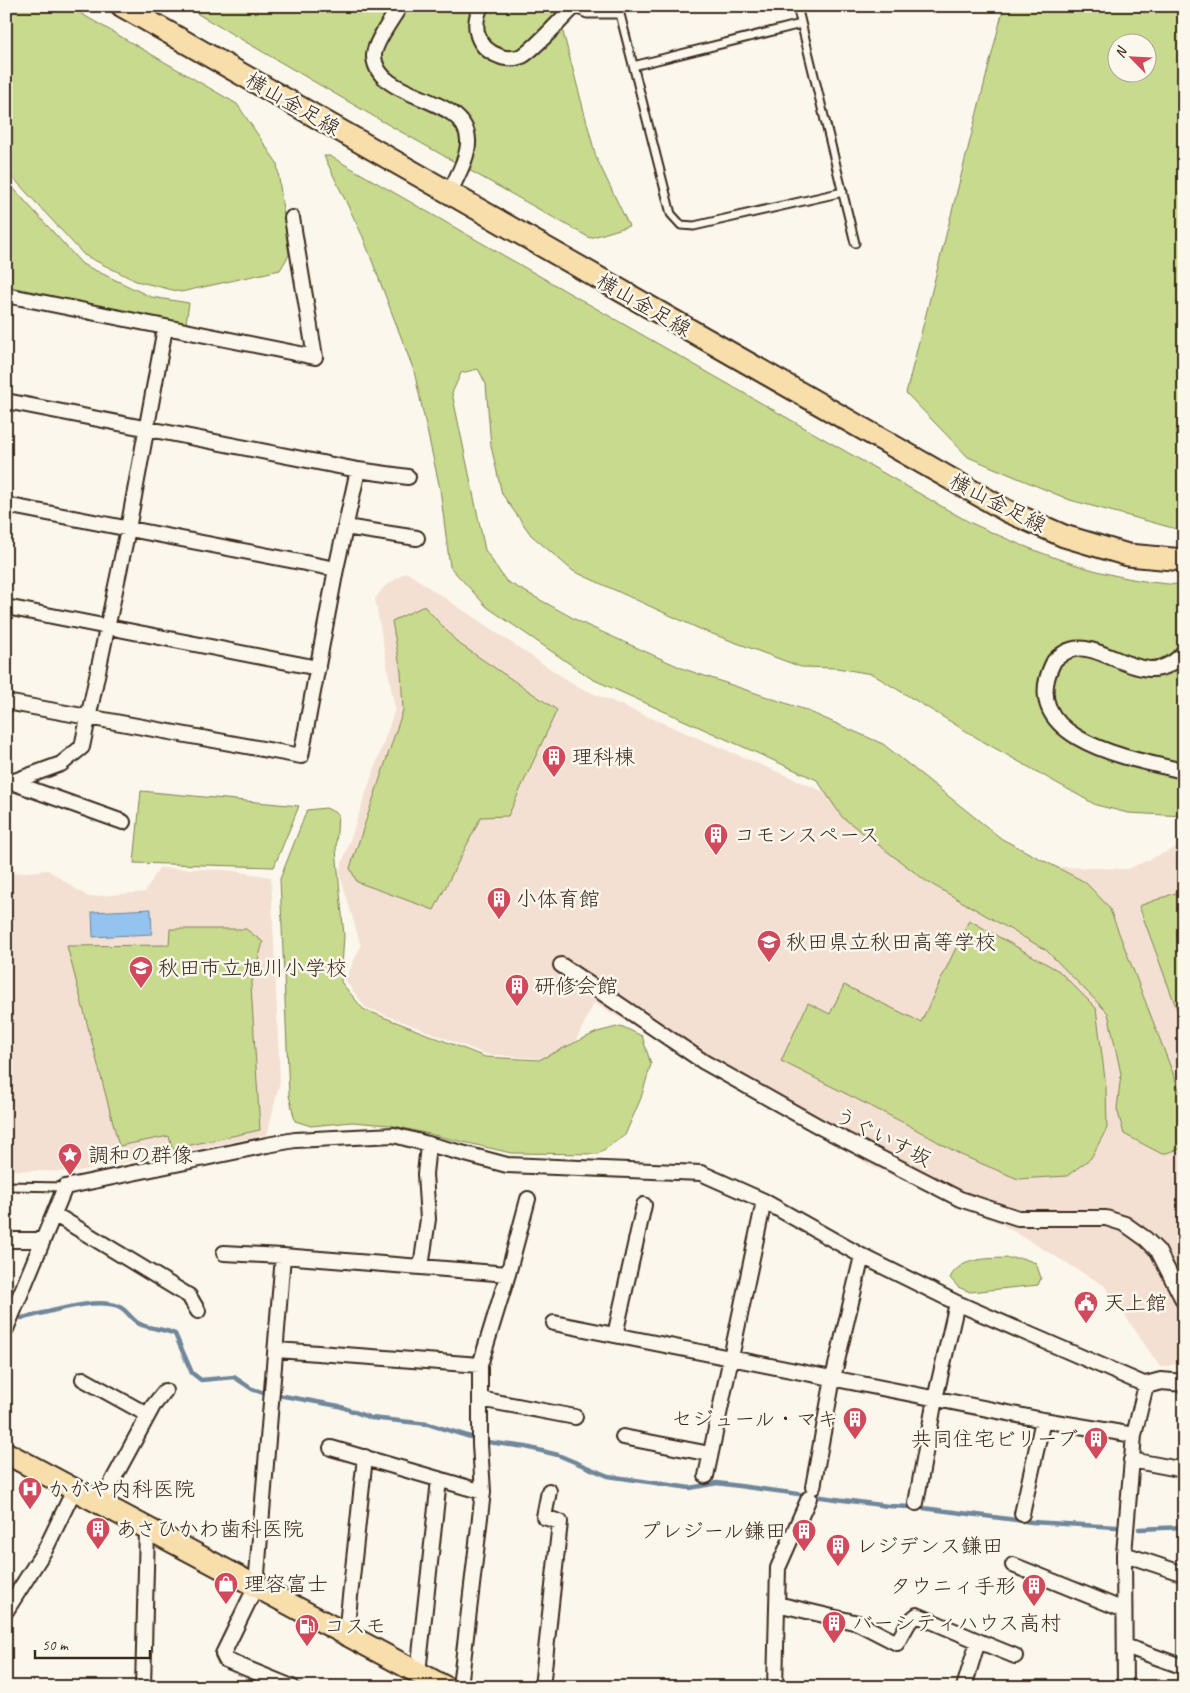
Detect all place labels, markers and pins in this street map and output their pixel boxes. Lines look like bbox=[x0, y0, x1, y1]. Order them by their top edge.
building icon: 理科棟 bbox=[541, 744, 567, 778]
place label: 理科棟 bbox=[572, 744, 635, 770]
building icon: コモンスペース bbox=[703, 822, 729, 856]
place label: コモンスペース bbox=[734, 822, 880, 848]
building icon: 小体育館 bbox=[486, 886, 512, 920]
place label: 小体育館 bbox=[516, 886, 600, 912]
school or university icon: 秋田県立秋田高等学校 bbox=[756, 929, 782, 963]
place label: 秋田県立秋田高等学校 bbox=[786, 929, 996, 955]
school or university icon: 秋田市立旭川小学校 bbox=[128, 955, 154, 989]
place label: 秋田市立旭川小学校 bbox=[158, 955, 347, 981]
building icon: 研修会館 bbox=[504, 973, 530, 1007]
place label: 研修会館 bbox=[534, 973, 618, 999]
place icon: 調和の群像 bbox=[57, 1142, 83, 1176]
place label: 調和の群像 bbox=[88, 1142, 193, 1168]
public building icon: 天上館 bbox=[1073, 1290, 1099, 1324]
place label: 天上館 bbox=[1104, 1290, 1167, 1316]
place label: セジュール・マキ bbox=[671, 1406, 838, 1432]
building icon: セジュール・マキ bbox=[842, 1406, 868, 1440]
place label: 共同住宅ビリーブ bbox=[911, 1426, 1078, 1452]
building icon: 共同住宅ビリーブ bbox=[1083, 1426, 1109, 1460]
hospital icon: かがや内科医院 bbox=[17, 1476, 43, 1510]
place label: かがや内科医院 bbox=[48, 1476, 195, 1502]
building icon: あさひかわ歯科医院 bbox=[85, 1516, 111, 1550]
place label: あさひかわ歯科医院 bbox=[116, 1516, 304, 1542]
place label: プレジール鎌田 bbox=[640, 1518, 786, 1544]
building icon: プレジール鎌田 bbox=[791, 1518, 817, 1552]
building icon: レジデンス鎌田 bbox=[825, 1533, 851, 1567]
place label: レジデンス鎌田 bbox=[856, 1533, 1003, 1559]
shop icon: 理容富士 bbox=[213, 1571, 239, 1605]
place label: 理容富士 bbox=[244, 1571, 328, 1597]
place label: タウニィ手形 bbox=[890, 1573, 1016, 1599]
building icon: タウニィ手形 bbox=[1021, 1573, 1047, 1607]
building icon: バーシティハウス高村 bbox=[821, 1610, 847, 1644]
place label: バーシティハウス高村 bbox=[852, 1610, 1061, 1636]
fuel station icon: コスモ bbox=[294, 1613, 320, 1647]
place label: コスモ bbox=[324, 1613, 386, 1639]

